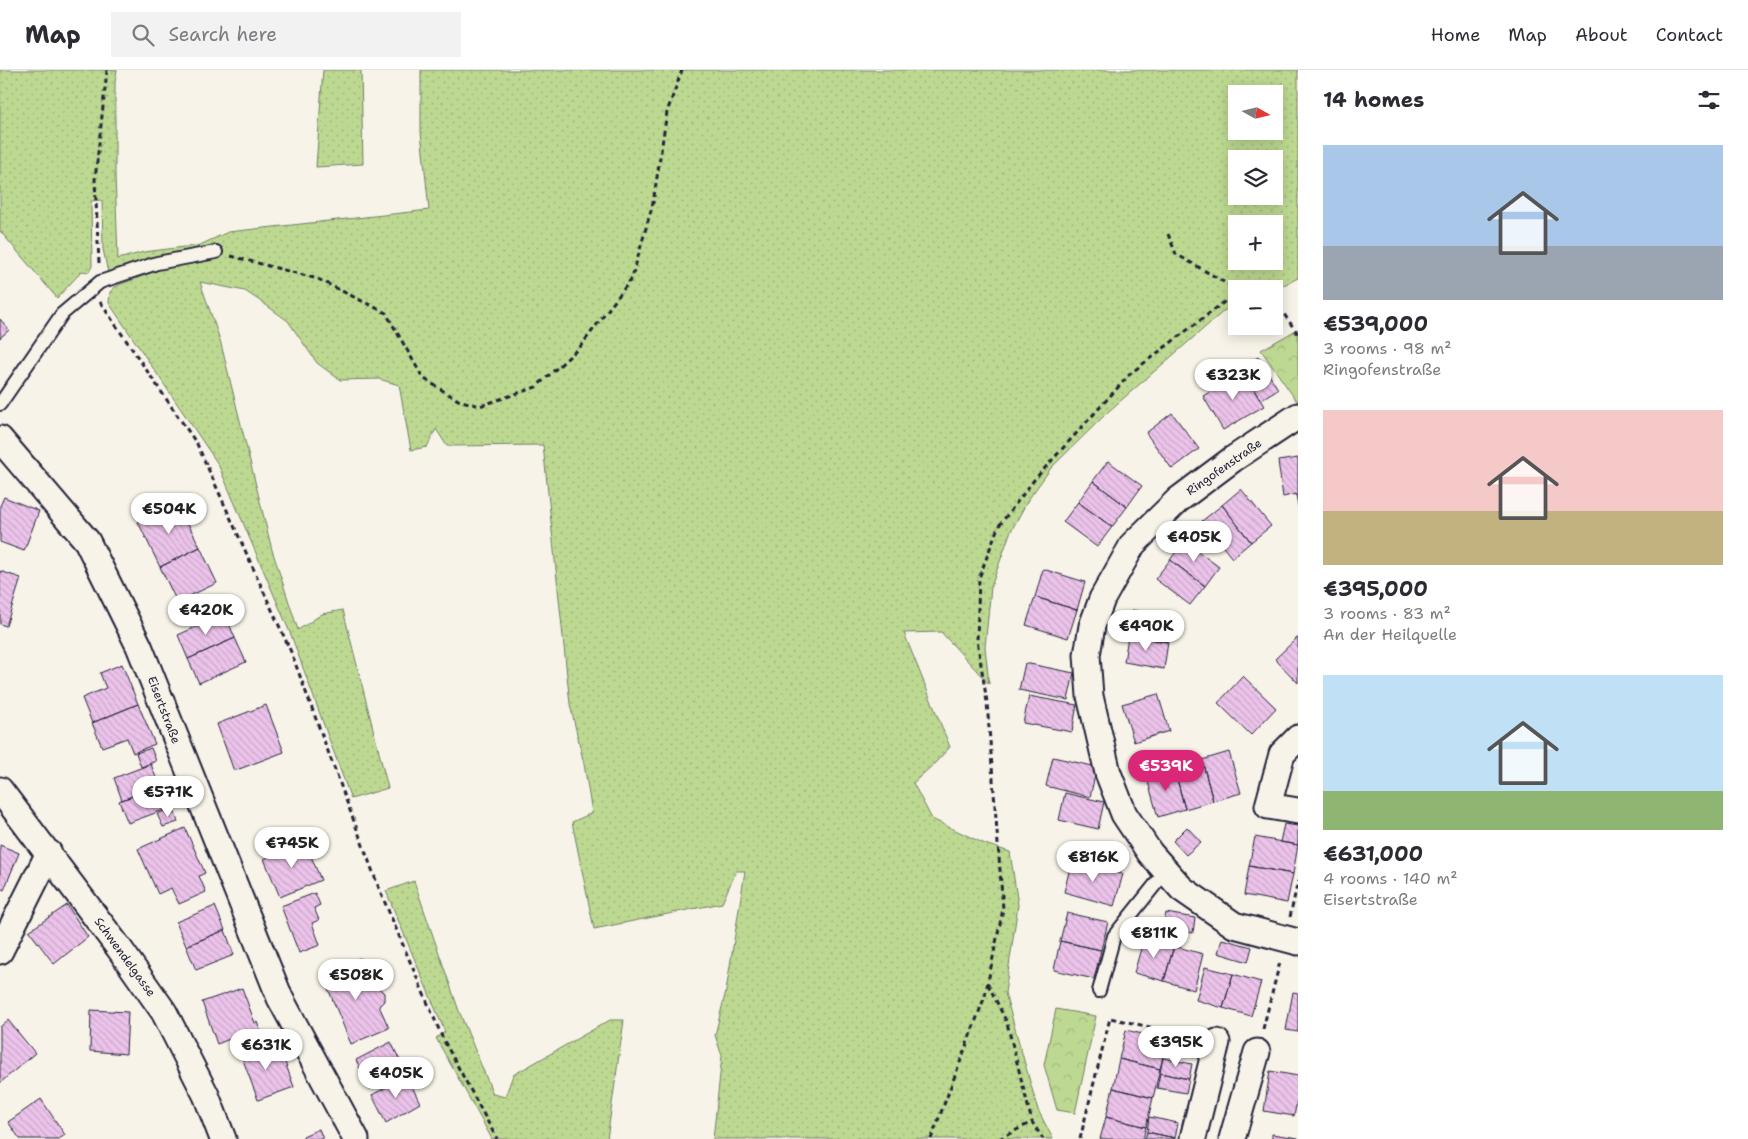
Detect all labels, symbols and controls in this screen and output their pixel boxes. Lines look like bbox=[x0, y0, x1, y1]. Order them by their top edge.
search box bbox=[111, 12, 461, 57]
text: Map bbox=[25, 19, 81, 51]
icon: search bbox=[129, 21, 157, 49]
text: Search here bbox=[169, 22, 277, 47]
text: Home bbox=[1431, 23, 1480, 47]
text: Map bbox=[1508, 23, 1547, 47]
text: About bbox=[1575, 23, 1628, 47]
text: Contact bbox=[1656, 23, 1723, 47]
north arrow bbox=[1228, 85, 1282, 140]
map controls bbox=[1228, 85, 1283, 335]
text: 14 homes bbox=[1323, 86, 1424, 114]
icon: filters bbox=[1695, 86, 1723, 114]
button: layers bbox=[1228, 150, 1283, 205]
icon: home bbox=[1478, 178, 1568, 268]
button: + bbox=[1228, 215, 1283, 270]
button: − bbox=[1228, 280, 1283, 335]
text: €539,000 bbox=[1323, 310, 1428, 338]
text: 3 rooms · 98 m² bbox=[1323, 338, 1452, 359]
pin: €323K bbox=[1198, 358, 1268, 401]
text: Ringofenstraße bbox=[1323, 359, 1441, 380]
text: €323K bbox=[1206, 364, 1260, 385]
street label: Ringofenstraße bbox=[1183, 435, 1265, 499]
icon: home bbox=[1478, 443, 1568, 533]
pin: €504K bbox=[134, 492, 204, 535]
text: €504K bbox=[142, 498, 196, 519]
pin: €405K bbox=[1159, 520, 1229, 563]
text: €405K bbox=[1167, 526, 1221, 547]
text: €395,000 bbox=[1323, 575, 1428, 603]
pin: €420K bbox=[171, 594, 241, 636]
text: €420K bbox=[179, 599, 233, 620]
text: 3 rooms · 83 m² bbox=[1323, 603, 1451, 624]
pin: €490K bbox=[1111, 610, 1181, 652]
text: €490K bbox=[1118, 615, 1174, 636]
text: An der Heilquelle bbox=[1323, 624, 1457, 645]
street label: Eisertstraße bbox=[144, 674, 184, 746]
icon: home bbox=[1478, 708, 1568, 798]
pin: €539K bbox=[1131, 750, 1201, 792]
text: €539K bbox=[1139, 755, 1193, 776]
pin: €571K bbox=[133, 776, 203, 818]
text: €571K bbox=[143, 781, 193, 802]
pin: €745K bbox=[257, 826, 327, 869]
text: €745K bbox=[265, 832, 319, 853]
pin: €816K bbox=[1058, 840, 1128, 883]
text: €631,000 bbox=[1323, 840, 1423, 868]
text: €816K bbox=[1067, 846, 1119, 867]
text: 4 rooms · 140 m² bbox=[1323, 868, 1458, 889]
text: Eisertstraße bbox=[1323, 889, 1418, 910]
street label: Schwendelgasse bbox=[91, 914, 159, 1000]
pin: €811K bbox=[1119, 916, 1189, 959]
text: €811K bbox=[1130, 922, 1178, 943]
pin: €508K bbox=[321, 958, 391, 1001]
text: €508K bbox=[329, 964, 383, 985]
pin: €395K bbox=[1141, 1026, 1211, 1068]
pin: €631K bbox=[231, 1028, 301, 1071]
text: €395K bbox=[1149, 1031, 1203, 1052]
text: €631K bbox=[241, 1034, 291, 1055]
pin: €405K bbox=[361, 1056, 431, 1099]
text: €405K bbox=[369, 1062, 423, 1083]

